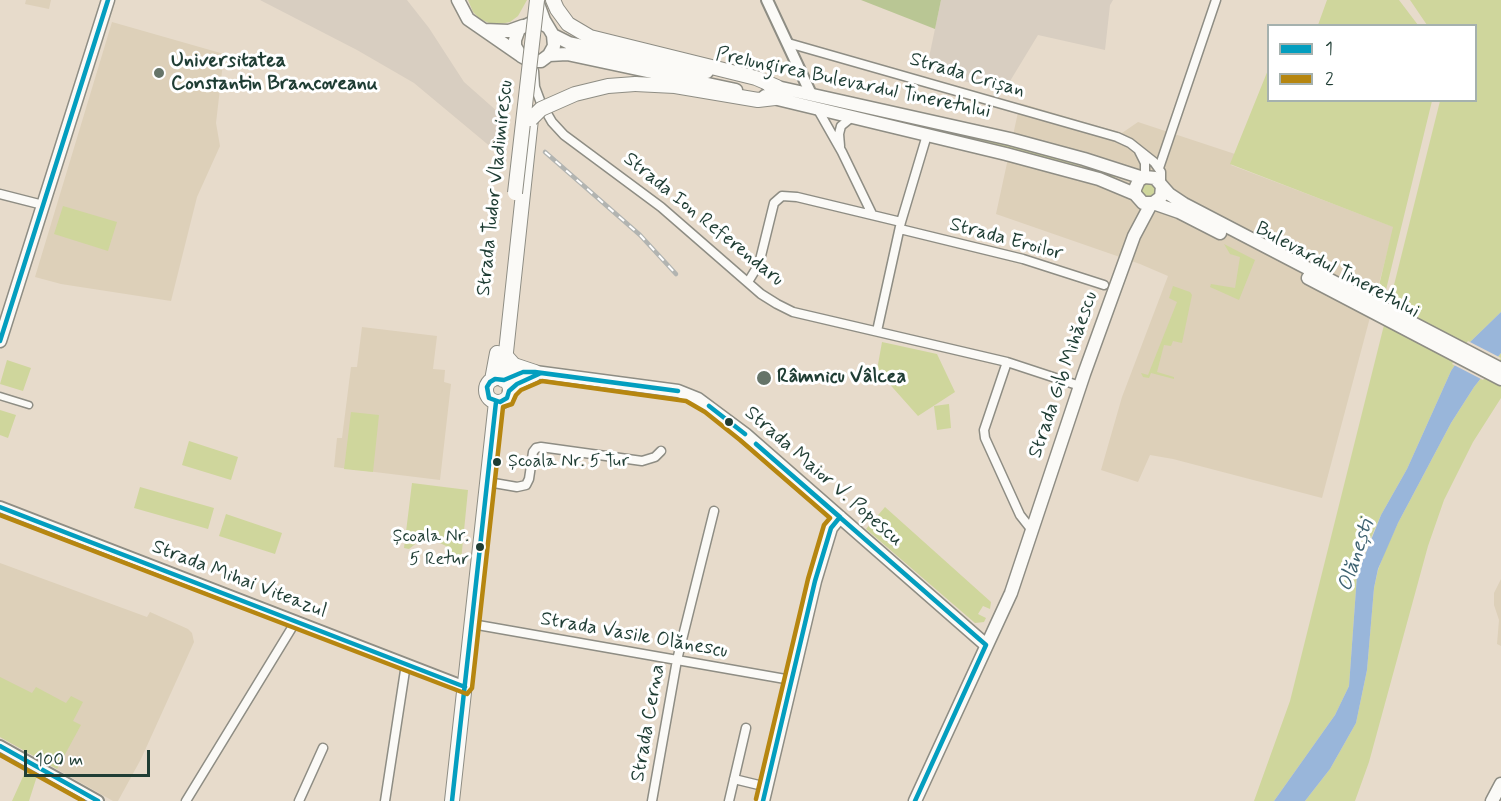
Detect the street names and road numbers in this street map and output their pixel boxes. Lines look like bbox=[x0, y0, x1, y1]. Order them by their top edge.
street label: Prelungirea Bulevardul Tineretului bbox=[713, 43, 993, 125]
street label: Strada Crișan bbox=[907, 48, 1027, 104]
street label: Strada Tudor Vladimirescu bbox=[473, 79, 519, 297]
street label: Strada Ion Referendaru bbox=[618, 148, 788, 292]
street label: Strada Eroilor bbox=[947, 213, 1065, 267]
street label: Bulevardul Tineretului bbox=[1251, 218, 1423, 324]
street label: Strada Gib Mihăescu bbox=[1024, 288, 1104, 462]
street label: Strada Maior V. Popescu bbox=[739, 402, 907, 552]
street label: Strada Mihai Viteazul bbox=[148, 536, 330, 624]
street label: Strada Vasile Olănescu bbox=[539, 608, 729, 664]
street label: Strada Cerna bbox=[627, 662, 671, 784]

